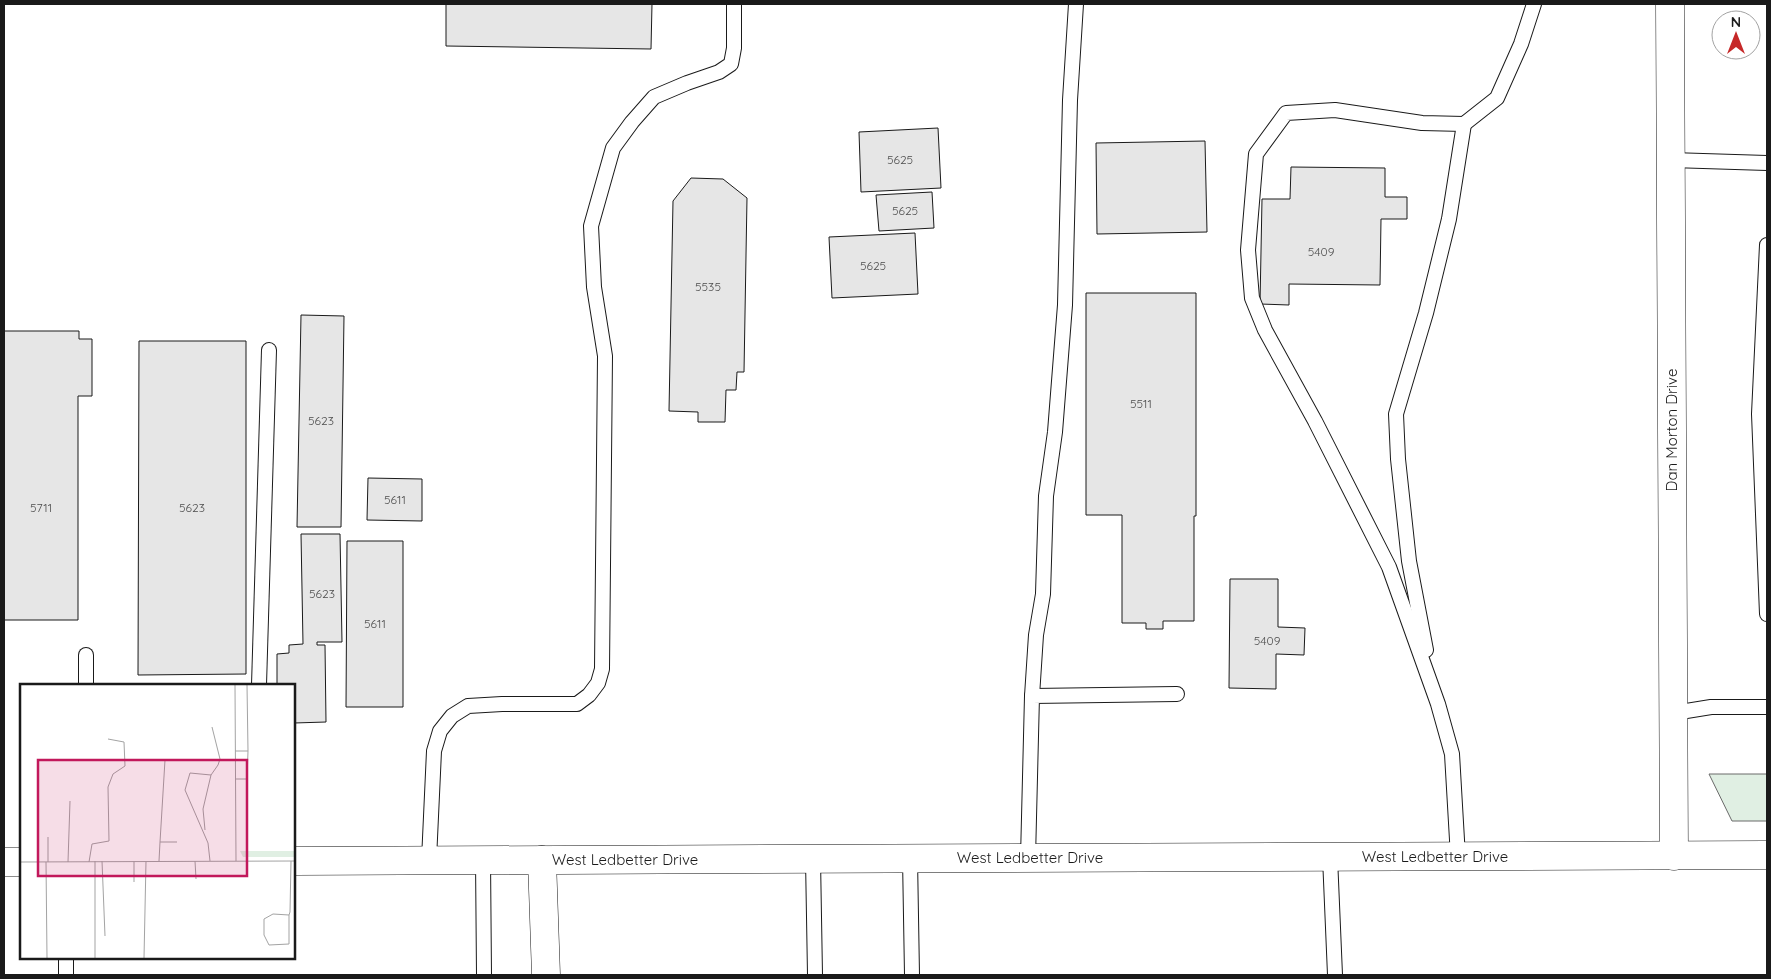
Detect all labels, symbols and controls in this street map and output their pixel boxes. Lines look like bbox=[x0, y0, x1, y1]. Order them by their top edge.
north arrow bbox=[1711, 10, 1761, 60]
text: N bbox=[1731, 13, 1741, 31]
house number: 5625 bbox=[887, 152, 913, 167]
house number: 5625 bbox=[892, 203, 918, 218]
house number: 5409 bbox=[1308, 244, 1335, 259]
house number: 5625 bbox=[860, 258, 886, 273]
house number: 5535 bbox=[695, 279, 721, 294]
street label: Dan Morton Drive bbox=[1662, 369, 1681, 491]
house number: 5511 bbox=[1130, 396, 1152, 411]
house number: 5623 bbox=[308, 413, 334, 428]
house number: 5611 bbox=[384, 492, 406, 507]
house number: 5711 bbox=[30, 500, 52, 515]
house number: 5623 bbox=[179, 500, 205, 515]
house number: 5623 bbox=[309, 586, 335, 601]
house number: 5611 bbox=[364, 616, 386, 631]
house number: 5409 bbox=[1254, 633, 1281, 648]
inset map bbox=[20, 684, 295, 959]
street label: West Ledbetter Drive bbox=[1362, 847, 1508, 866]
street label: West Ledbetter Drive bbox=[957, 848, 1103, 867]
street label: West Ledbetter Drive bbox=[552, 850, 698, 869]

